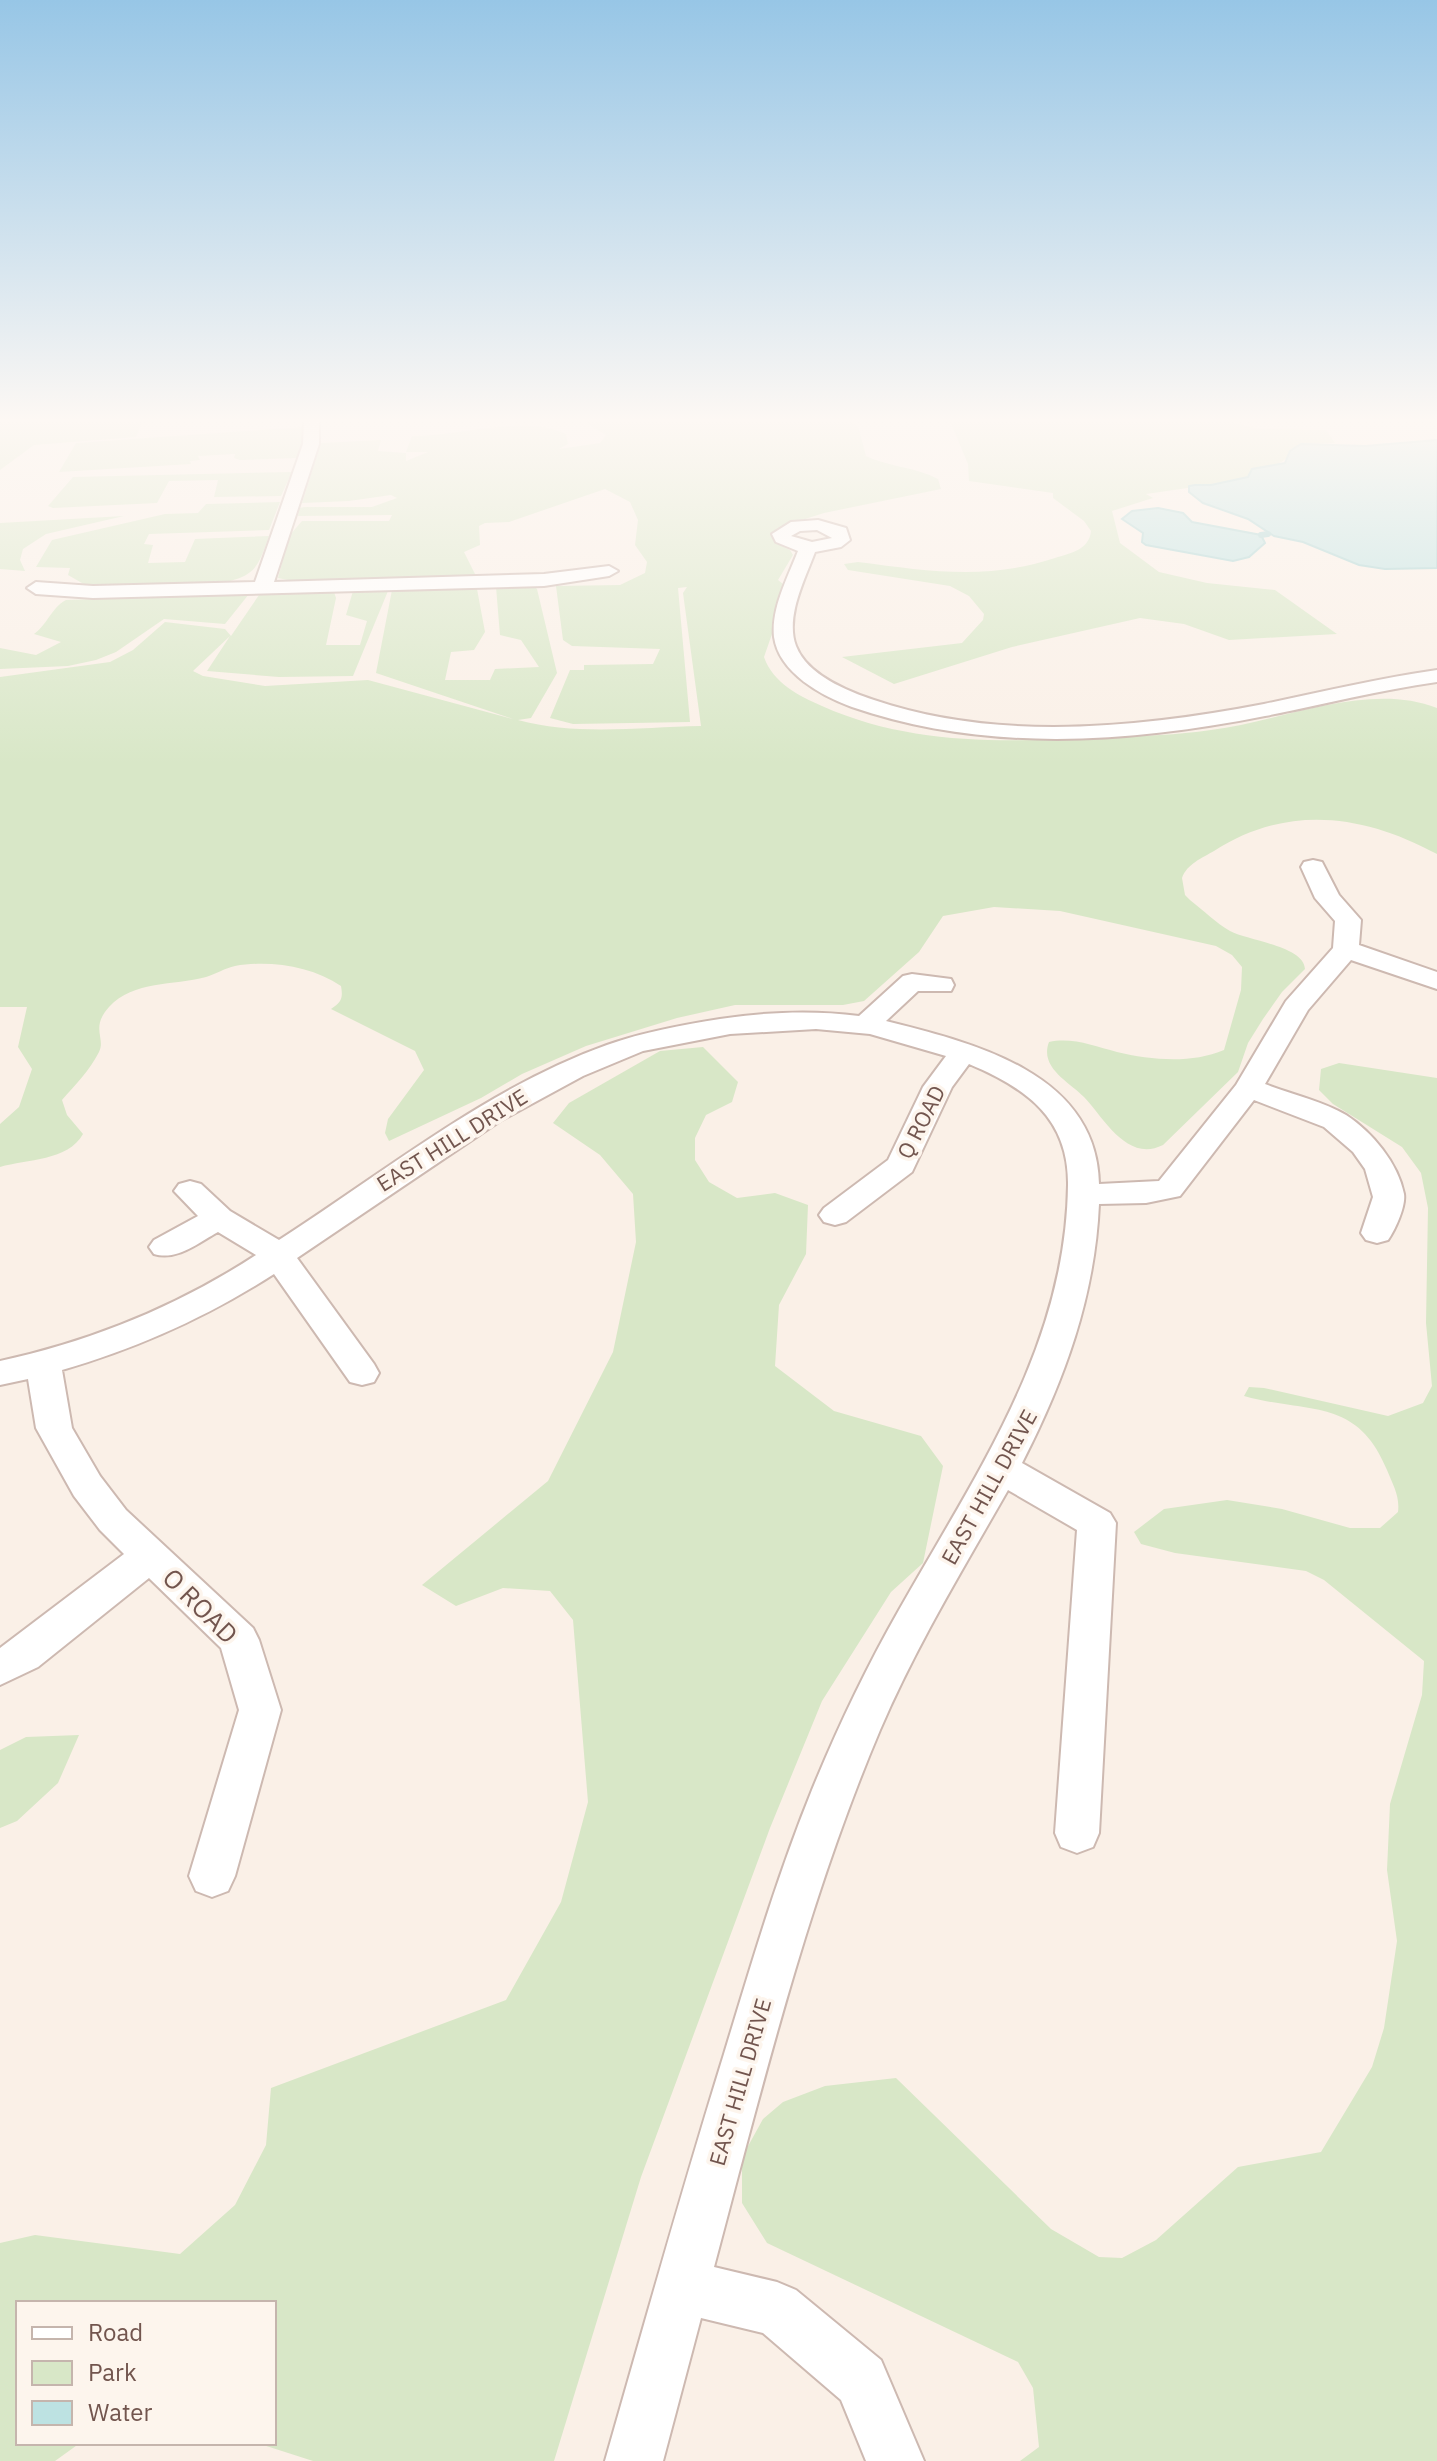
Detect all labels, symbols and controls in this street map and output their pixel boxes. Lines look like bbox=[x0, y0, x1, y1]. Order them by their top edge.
street label: Q ROAD bbox=[890, 1080, 951, 1163]
street label: EAST HILL DRIVE bbox=[371, 1082, 533, 1198]
street label: EAST HILL DRIVE bbox=[934, 1404, 1043, 1569]
street label: O ROAD bbox=[156, 1560, 246, 1650]
street label: EAST HILL DRIVE bbox=[702, 1995, 777, 2169]
legend bbox=[16, 2301, 276, 2445]
text: Road bbox=[88, 2316, 143, 2348]
text: Park bbox=[88, 2356, 137, 2388]
text: Water bbox=[88, 2396, 152, 2428]

